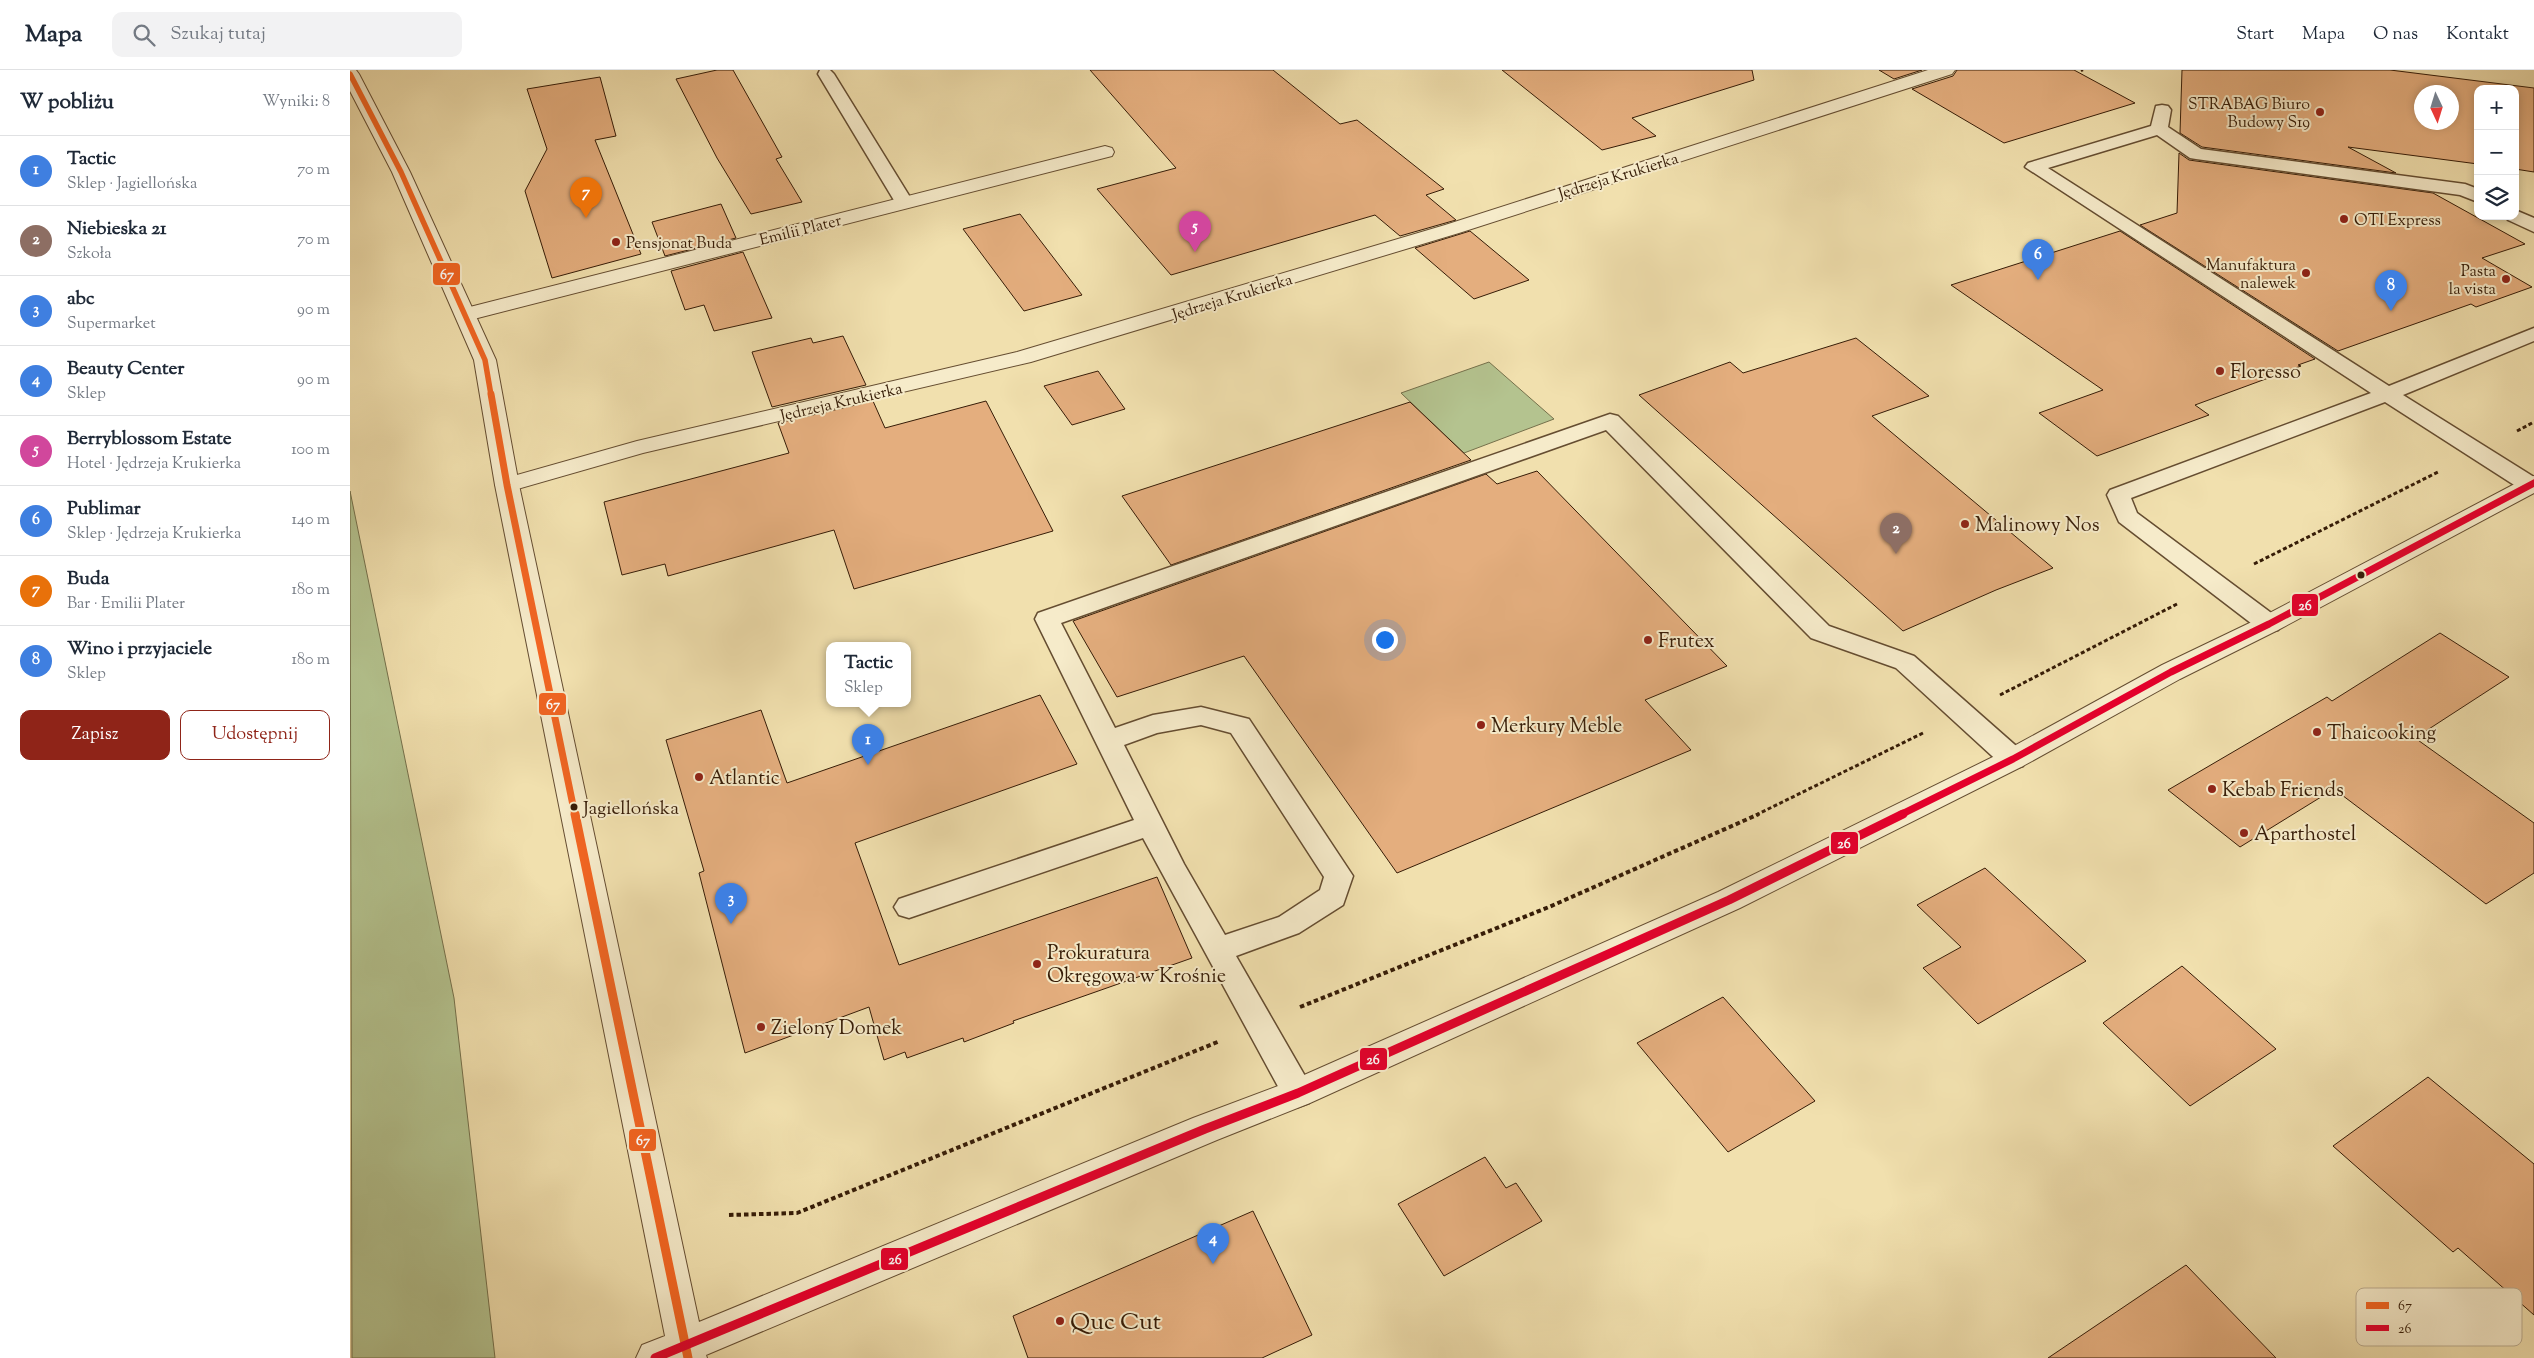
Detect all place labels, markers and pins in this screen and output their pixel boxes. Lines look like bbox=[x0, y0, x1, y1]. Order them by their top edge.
place label: STRABAG Biuro Budowy S19 bbox=[2188, 94, 2310, 135]
marker: STRABAG Biuro Budowy S19 bbox=[2314, 106, 2326, 118]
pin: 7 bbox=[570, 177, 602, 218]
place label: OTI Express bbox=[2354, 210, 2441, 233]
pin: 5 bbox=[1179, 211, 1211, 252]
marker: OTI Express bbox=[2338, 213, 2350, 225]
place label: Pensjonat Buda bbox=[626, 233, 733, 256]
marker: Pensjonat Buda bbox=[610, 236, 622, 248]
pin: 6 bbox=[2022, 239, 2054, 280]
place label: Manufaktura nalewek bbox=[2206, 255, 2297, 296]
place label: Pasta la vista bbox=[2449, 261, 2497, 302]
marker: Manufaktura nalewek bbox=[2300, 267, 2312, 279]
pin: 8 bbox=[2375, 270, 2407, 311]
marker: Pasta la vista bbox=[2500, 273, 2512, 285]
place label: Floresso bbox=[2230, 359, 2301, 388]
marker: Floresso bbox=[2214, 365, 2226, 377]
place label: Malinowy Nos bbox=[1975, 512, 2100, 541]
pin: 2 bbox=[1880, 513, 1912, 554]
marker: Malinowy Nos bbox=[1959, 518, 1971, 530]
unlabelled marker bbox=[2356, 570, 2366, 580]
place label: Frutex bbox=[1658, 628, 1715, 657]
marker: Frutex bbox=[1642, 634, 1654, 646]
place label: Merkury Meble bbox=[1491, 713, 1622, 742]
marker: Merkury Meble bbox=[1475, 719, 1487, 731]
place label: Thaicooking bbox=[2327, 720, 2437, 749]
pin: 1 bbox=[852, 724, 884, 765]
marker: Thaicooking bbox=[2311, 726, 2323, 738]
place label: Atlantic bbox=[709, 765, 780, 794]
marker: Atlantic bbox=[693, 771, 705, 783]
place label: Kebab Friends bbox=[2222, 777, 2344, 806]
marker: Kebab Friends bbox=[2206, 783, 2218, 795]
place label: Jagiellońska bbox=[582, 796, 679, 823]
marker: Jagiellońska bbox=[569, 802, 579, 812]
place label: Aparthostel bbox=[2254, 821, 2357, 850]
marker: Aparthostel bbox=[2238, 827, 2250, 839]
pin: 3 bbox=[715, 883, 747, 924]
place label: Prokuratura Okręgowa w Krośnie bbox=[1047, 940, 1226, 992]
marker: Prokuratura Okręgowa w Krośnie bbox=[1031, 958, 1043, 970]
place label: Zielony Domek bbox=[771, 1015, 902, 1044]
marker: Zielony Domek bbox=[755, 1021, 767, 1033]
pin: 4 bbox=[1197, 1223, 1229, 1264]
place label: Quc Cut bbox=[1070, 1306, 1161, 1340]
marker: Quc Cut bbox=[1054, 1315, 1066, 1327]

